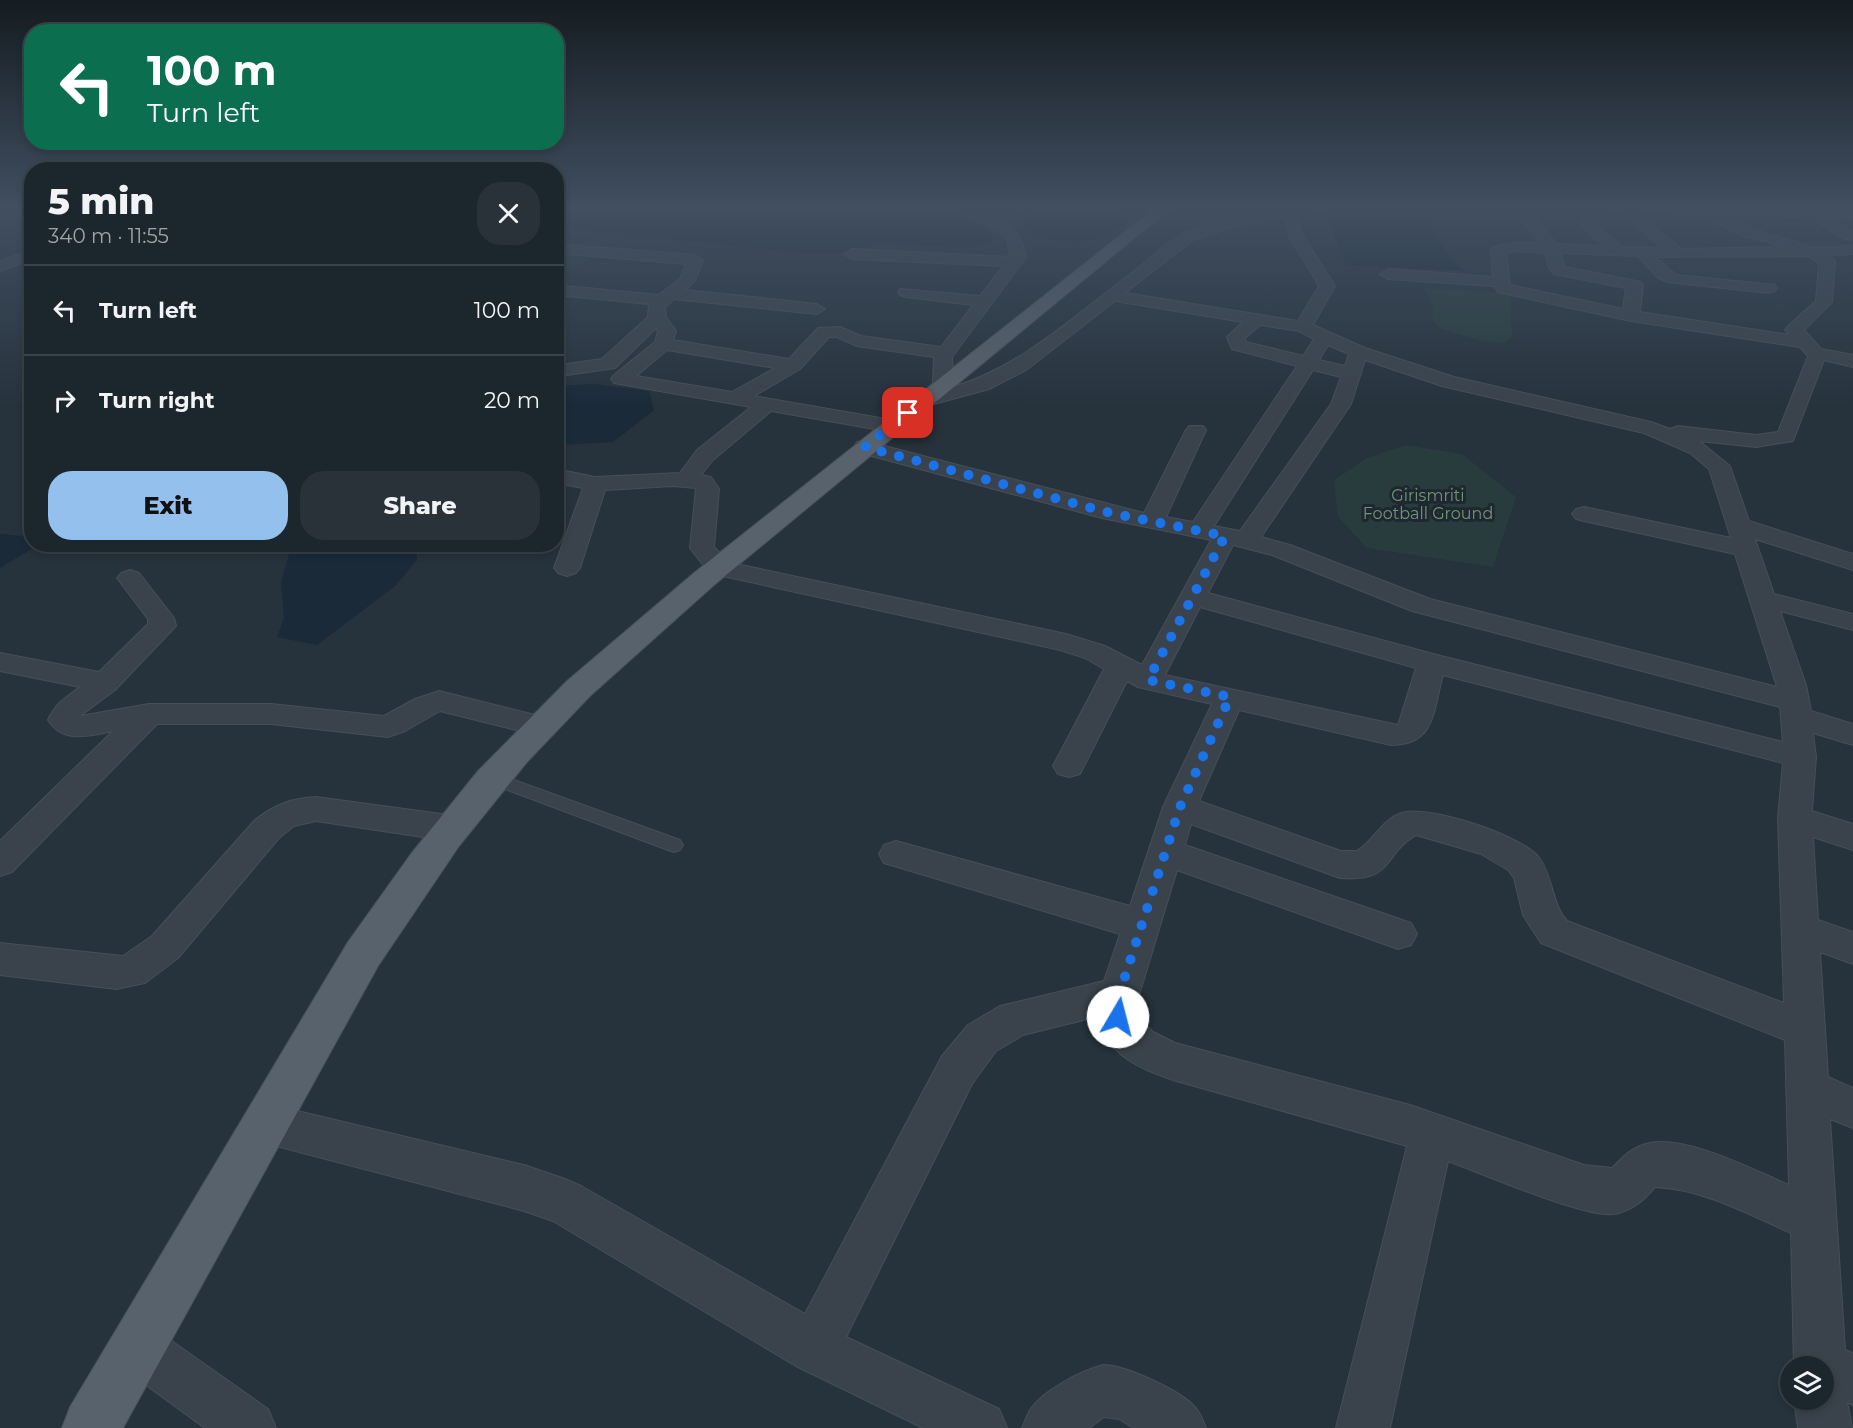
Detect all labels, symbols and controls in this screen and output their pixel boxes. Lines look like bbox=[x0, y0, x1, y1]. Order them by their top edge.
text: 100 m bbox=[147, 44, 276, 96]
icon: left bbox=[48, 48, 126, 126]
text: Turn left bbox=[147, 96, 260, 129]
text: 5 min bbox=[48, 179, 154, 223]
button: close bbox=[477, 182, 540, 245]
text: 340 m · 11:55 bbox=[48, 224, 169, 248]
icon: left bbox=[48, 294, 81, 327]
text: Turn left bbox=[99, 297, 197, 324]
text: 100 m bbox=[474, 297, 540, 324]
icon: right bbox=[48, 384, 81, 417]
text: Turn right bbox=[99, 387, 214, 414]
text: 20 m bbox=[484, 387, 540, 414]
pin bbox=[882, 387, 933, 438]
icon: arrive bbox=[891, 396, 924, 429]
button: Exit bbox=[48, 471, 288, 540]
button: Share bbox=[300, 471, 540, 540]
park label: Girismriti Football Ground bbox=[1363, 486, 1493, 523]
position arrow bbox=[1086, 985, 1150, 1049]
map controls bbox=[1780, 1356, 1834, 1410]
button: layers bbox=[1780, 1356, 1834, 1410]

